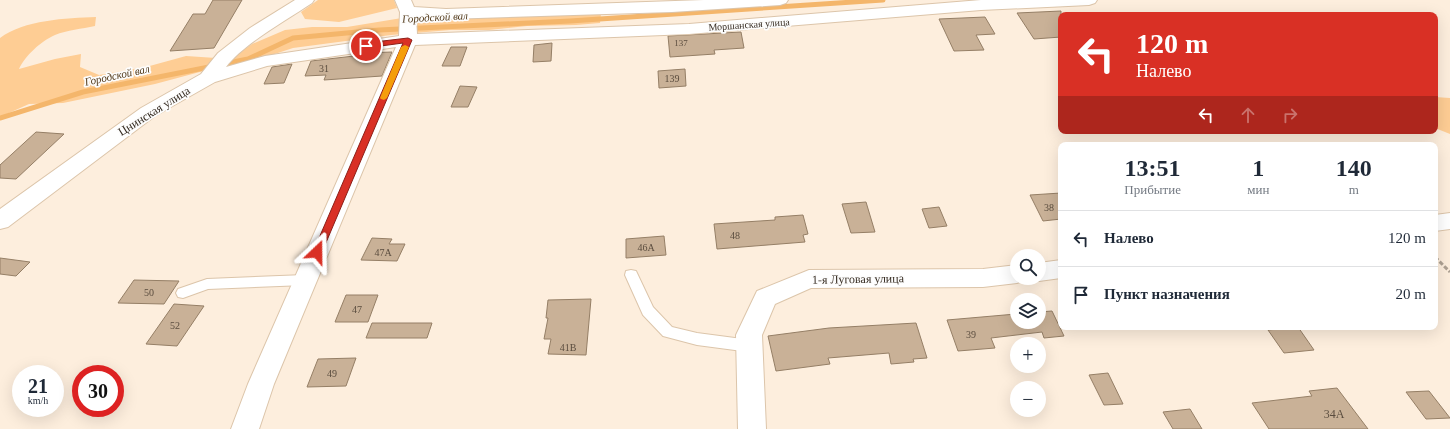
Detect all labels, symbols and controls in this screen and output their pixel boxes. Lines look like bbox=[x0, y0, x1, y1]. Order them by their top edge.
water label: Городской вал bbox=[401, 9, 468, 25]
street label: Моршанская улица bbox=[708, 16, 791, 33]
icon: left bbox=[1070, 28, 1122, 80]
text: 120 m bbox=[1136, 28, 1208, 59]
pin bbox=[349, 29, 383, 63]
icon: arrive bbox=[355, 35, 377, 57]
house number: 137 bbox=[674, 38, 688, 48]
text: Налево bbox=[1136, 61, 1192, 81]
water label: Городской вал bbox=[83, 62, 151, 88]
house number: 31 bbox=[319, 63, 329, 74]
house number: 139 bbox=[665, 73, 680, 84]
street label: Цнинская улица bbox=[115, 83, 193, 139]
icon: left bbox=[1195, 104, 1217, 126]
icon: ahead bbox=[1237, 104, 1259, 126]
icon: right bbox=[1279, 104, 1301, 126]
text: 13:51 bbox=[1125, 155, 1181, 181]
text: 1 bbox=[1252, 155, 1264, 181]
text: 140 bbox=[1336, 155, 1372, 181]
text: Прибытие bbox=[1124, 182, 1181, 197]
text: мин bbox=[1247, 182, 1269, 197]
text: m bbox=[1349, 182, 1359, 197]
house number: 38 bbox=[1044, 202, 1054, 213]
icon: left bbox=[1070, 228, 1092, 250]
house number: 48 bbox=[730, 230, 740, 241]
text: Налево bbox=[1104, 230, 1154, 246]
text: 120 m bbox=[1388, 230, 1426, 246]
position arrow bbox=[296, 231, 338, 273]
house number: 46А bbox=[637, 242, 655, 253]
house number: 47А bbox=[374, 247, 392, 258]
map controls bbox=[1010, 249, 1046, 417]
button: search bbox=[1010, 249, 1046, 285]
street label: 1-я Луговая улица bbox=[812, 271, 905, 287]
icon: arrive bbox=[1070, 284, 1092, 306]
text: Пункт назначения bbox=[1104, 286, 1230, 302]
text: 20 m bbox=[1396, 286, 1426, 302]
house number: 50 bbox=[144, 287, 154, 298]
button: layers bbox=[1010, 293, 1046, 329]
house number: 47 bbox=[352, 304, 362, 315]
house number: 52 bbox=[170, 320, 180, 331]
house number: 39 bbox=[966, 329, 976, 340]
button: + bbox=[1010, 337, 1046, 373]
house number: 41В bbox=[560, 342, 577, 353]
speed limit sign: 30 bbox=[72, 365, 124, 417]
house number: 49 bbox=[327, 368, 337, 379]
text: 21 bbox=[28, 375, 48, 397]
button: − bbox=[1010, 381, 1046, 417]
text: km/h bbox=[28, 395, 48, 406]
house number: 34А bbox=[1324, 407, 1345, 421]

